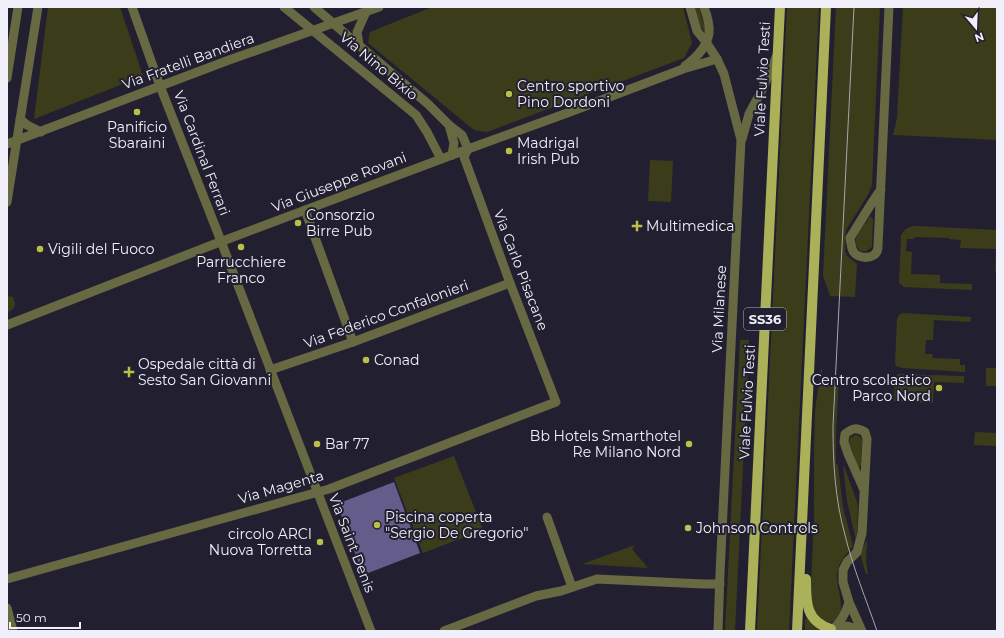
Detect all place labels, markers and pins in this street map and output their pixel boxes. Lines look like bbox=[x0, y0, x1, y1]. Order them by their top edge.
place label: Centro sportivo Pino Dordoni bbox=[517, 77, 625, 111]
marker: Centro sportivo Pino Dordoni bbox=[504, 89, 514, 99]
marker: Panificio Sbaraini bbox=[132, 107, 142, 117]
place label: Panificio Sbaraini bbox=[107, 118, 167, 152]
place label: Madrigal Irish Pub bbox=[517, 134, 579, 168]
marker: Madrigal Irish Pub bbox=[504, 146, 514, 156]
place label: Consorzio Birre Pub bbox=[306, 206, 375, 240]
place label: Multimedica bbox=[646, 217, 735, 235]
marker: Consorzio Birre Pub bbox=[293, 218, 303, 228]
marker: Multimedica bbox=[631, 220, 643, 232]
place label: Vigili del Fuoco bbox=[48, 240, 155, 258]
marker: Parrucchiere Franco bbox=[236, 242, 246, 252]
marker: Vigili del Fuoco bbox=[35, 244, 45, 254]
place label: Parrucchiere Franco bbox=[196, 253, 286, 287]
place label: Conad bbox=[374, 351, 420, 369]
place label: Ospedale città di Sesto San Giovanni bbox=[138, 355, 271, 389]
marker: Conad bbox=[361, 355, 371, 365]
marker: Ospedale città di Sesto San Giovanni bbox=[123, 366, 135, 378]
place label: Centro scolastico Parco Nord bbox=[812, 371, 931, 405]
marker: Centro scolastico Parco Nord bbox=[934, 383, 944, 393]
place label: Bb Hotels Smarthotel Re Milano Nord bbox=[530, 427, 681, 461]
place label: Bar 77 bbox=[325, 435, 370, 453]
marker: Bar 77 bbox=[312, 439, 322, 449]
marker: Bb Hotels Smarthotel Re Milano Nord bbox=[684, 439, 694, 449]
place label: Piscina coperta "Sergio De Gregorio" bbox=[385, 508, 528, 542]
place label: Johnson Controls bbox=[695, 519, 818, 537]
marker: Piscina coperta "Sergio De Gregorio" bbox=[372, 520, 382, 530]
marker: Johnson Controls bbox=[683, 523, 693, 533]
place label: circolo ARCI Nuova Torretta bbox=[209, 525, 312, 559]
marker: circolo ARCI Nuova Torretta bbox=[315, 537, 325, 547]

